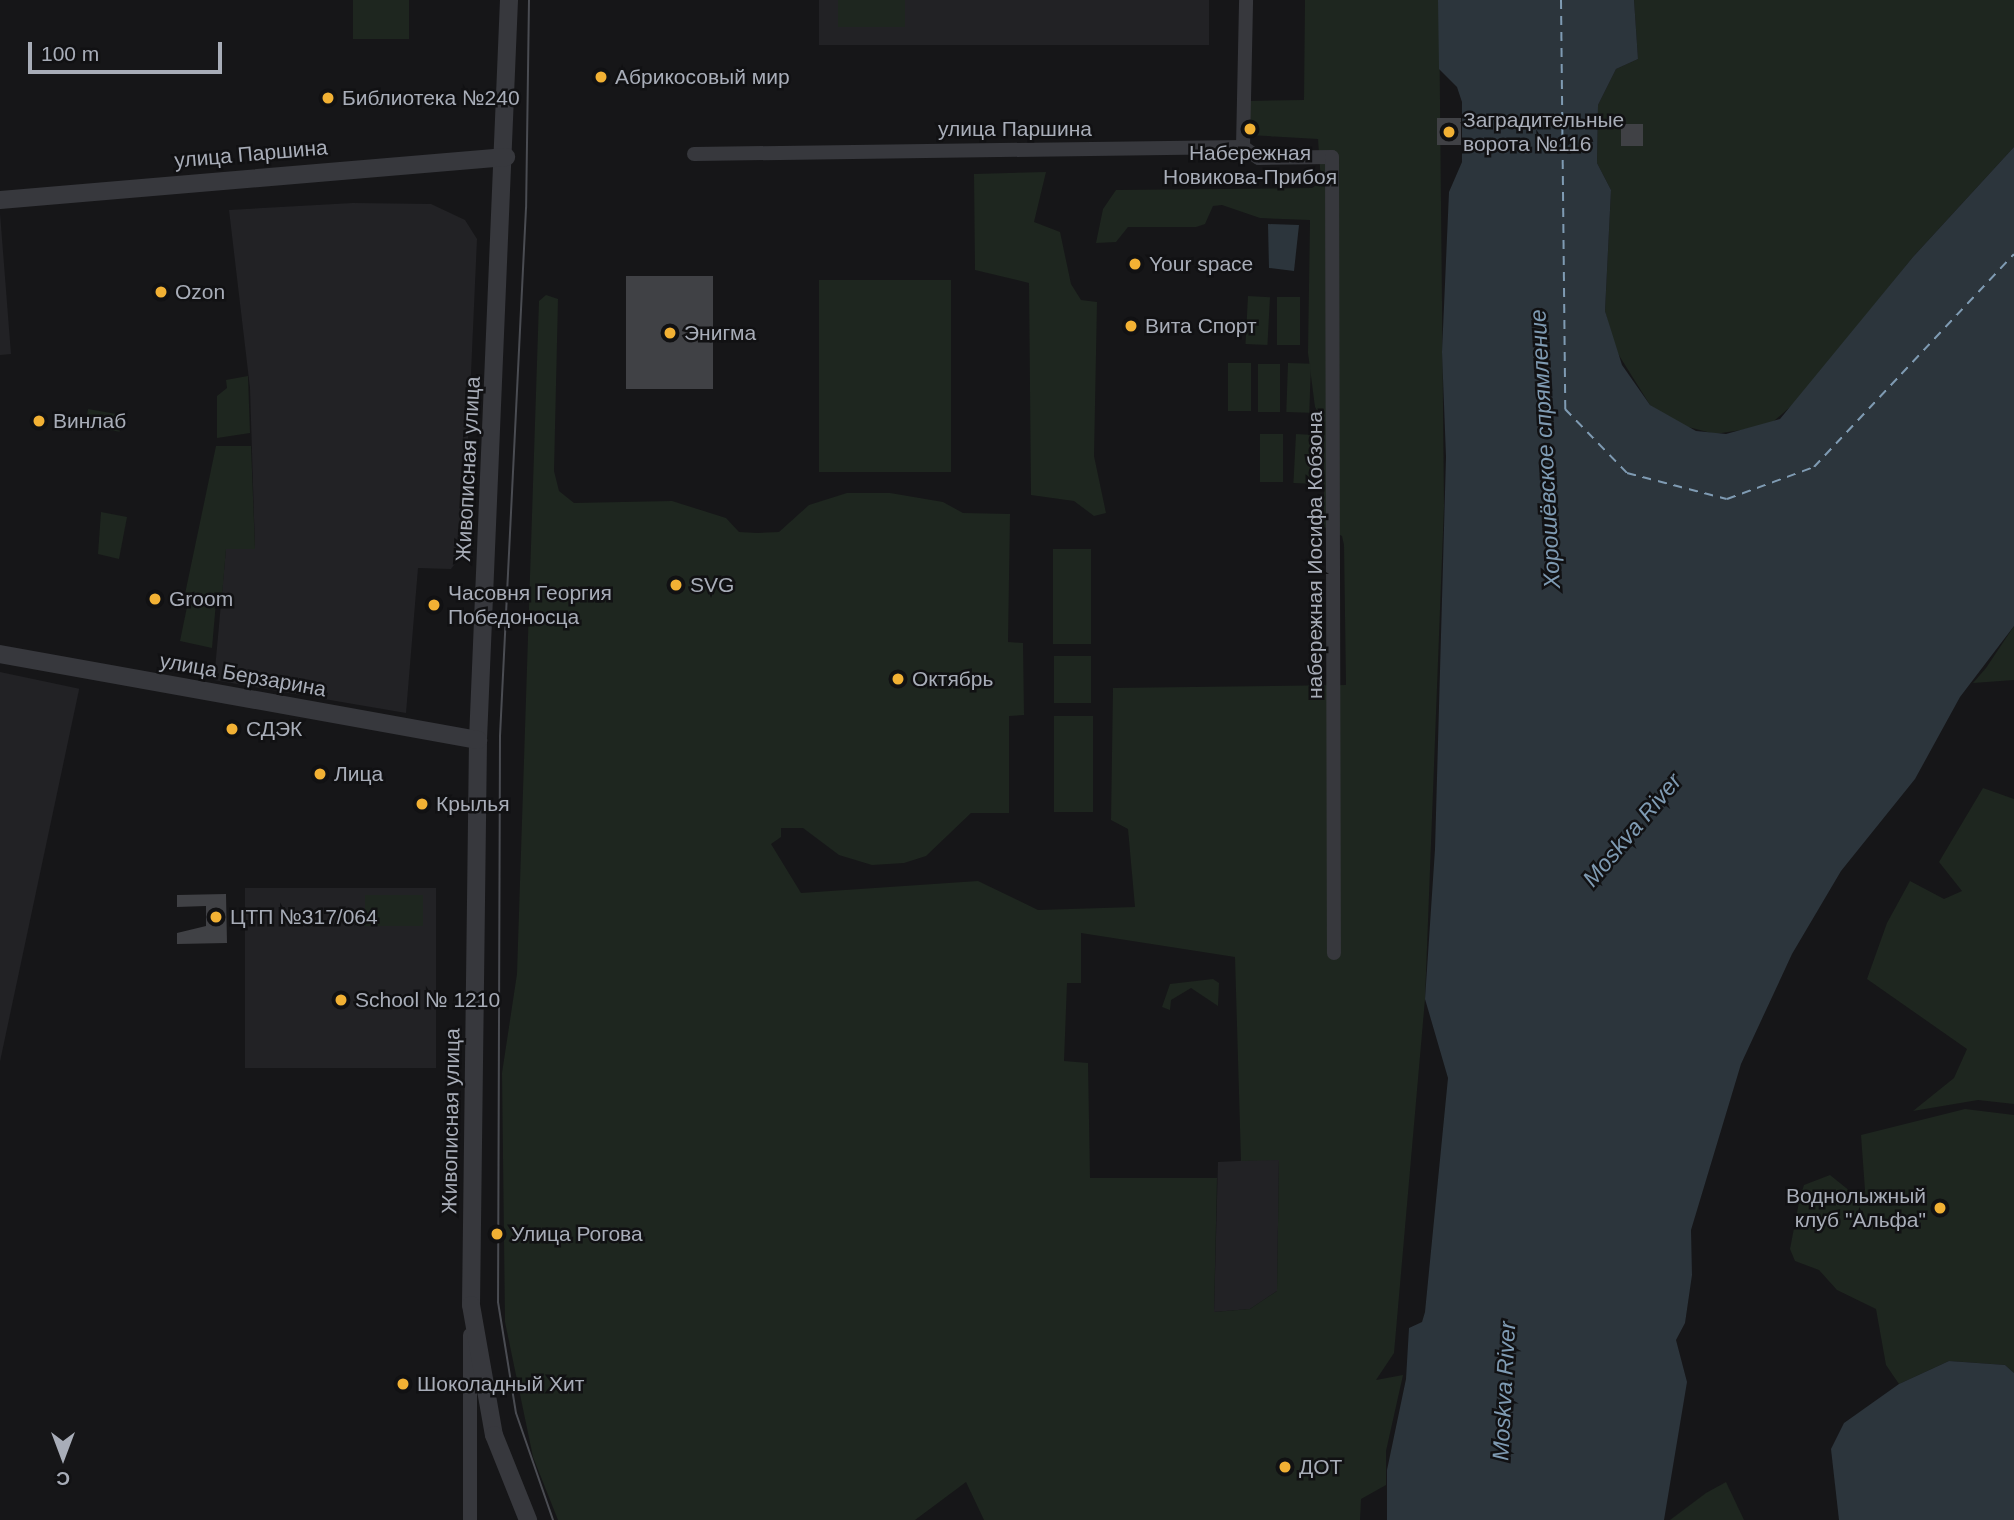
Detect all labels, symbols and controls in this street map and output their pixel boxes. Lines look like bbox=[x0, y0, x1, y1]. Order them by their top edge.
scale bar bbox=[32, 28, 226, 72]
text: 100 m bbox=[41, 42, 99, 65]
place label: Абрикосовый мир bbox=[615, 64, 790, 90]
marker: Абрикосовый мир bbox=[593, 69, 609, 85]
place label: Библиотека №240 bbox=[342, 85, 520, 111]
marker: Библиотека №240 bbox=[320, 90, 336, 106]
place label: Заградительные ворота №116 bbox=[1463, 107, 1624, 157]
street label: улица Паршина bbox=[938, 116, 1092, 142]
marker: Набережная Новикова-Прибоя bbox=[1242, 121, 1258, 137]
marker: Заградительные ворота №116 bbox=[1441, 124, 1457, 140]
street label: улица Паршина bbox=[173, 135, 329, 173]
place label: Набережная Новикова-Прибоя bbox=[1163, 140, 1337, 190]
place label: Your space bbox=[1149, 251, 1253, 277]
marker: Your space bbox=[1127, 256, 1143, 272]
place label: Ozon bbox=[175, 279, 225, 305]
marker: Ozon bbox=[153, 284, 169, 300]
water label: Хорошёвское спрямление bbox=[1524, 309, 1566, 589]
place label: Вита Спорт bbox=[1145, 313, 1257, 339]
marker: Вита Спорт bbox=[1123, 318, 1139, 334]
place label: Энигма bbox=[684, 320, 756, 346]
marker: Энигма bbox=[662, 325, 678, 341]
street label: Живописная улица bbox=[451, 376, 485, 562]
place label: Винлаб bbox=[53, 408, 126, 434]
street label: набережная Иосифа Кобзона bbox=[1302, 411, 1328, 699]
marker: Винлаб bbox=[31, 413, 47, 429]
place label: SVG bbox=[690, 572, 734, 598]
marker: SVG bbox=[668, 577, 684, 593]
place label: Часовня Георгия Победоносца bbox=[448, 580, 612, 630]
place label: Groom bbox=[169, 586, 233, 612]
marker: Groom bbox=[147, 591, 163, 607]
marker: Часовня Георгия Победоносца bbox=[426, 597, 442, 613]
street label: улица Берзарина bbox=[158, 648, 328, 702]
place label: Октябрь bbox=[912, 666, 993, 692]
marker: Октябрь bbox=[890, 671, 906, 687]
place label: СДЭК bbox=[246, 716, 302, 742]
marker: СДЭК bbox=[224, 721, 240, 737]
place label: Лица bbox=[334, 761, 383, 787]
marker: Лица bbox=[312, 766, 328, 782]
water label: Moskva River bbox=[1577, 768, 1687, 892]
place label: Крылья bbox=[436, 791, 510, 817]
marker: Крылья bbox=[414, 796, 430, 812]
place label: ЦТП №317/064 bbox=[230, 904, 378, 930]
marker: ЦТП №317/064 bbox=[208, 909, 224, 925]
place label: School № 1210 bbox=[355, 987, 500, 1013]
marker: School № 1210 bbox=[333, 992, 349, 1008]
street label: Живописная улица bbox=[437, 1028, 465, 1214]
place label: Воднолыжный клуб "Альфа" bbox=[1786, 1183, 1926, 1233]
marker: Воднолыжный клуб "Альфа" bbox=[1932, 1200, 1948, 1216]
place label: Улица Рогова bbox=[511, 1221, 643, 1247]
marker: Улица Рогова bbox=[489, 1226, 505, 1242]
water label: Moskva River bbox=[1487, 1321, 1521, 1461]
place label: Шоколадный Хит bbox=[417, 1371, 584, 1397]
marker: Шоколадный Хит bbox=[395, 1376, 411, 1392]
north arrow bbox=[28, 1422, 98, 1492]
place label: ДОТ bbox=[1299, 1454, 1342, 1480]
marker: ДОТ bbox=[1277, 1459, 1293, 1475]
text: С bbox=[56, 1468, 70, 1489]

